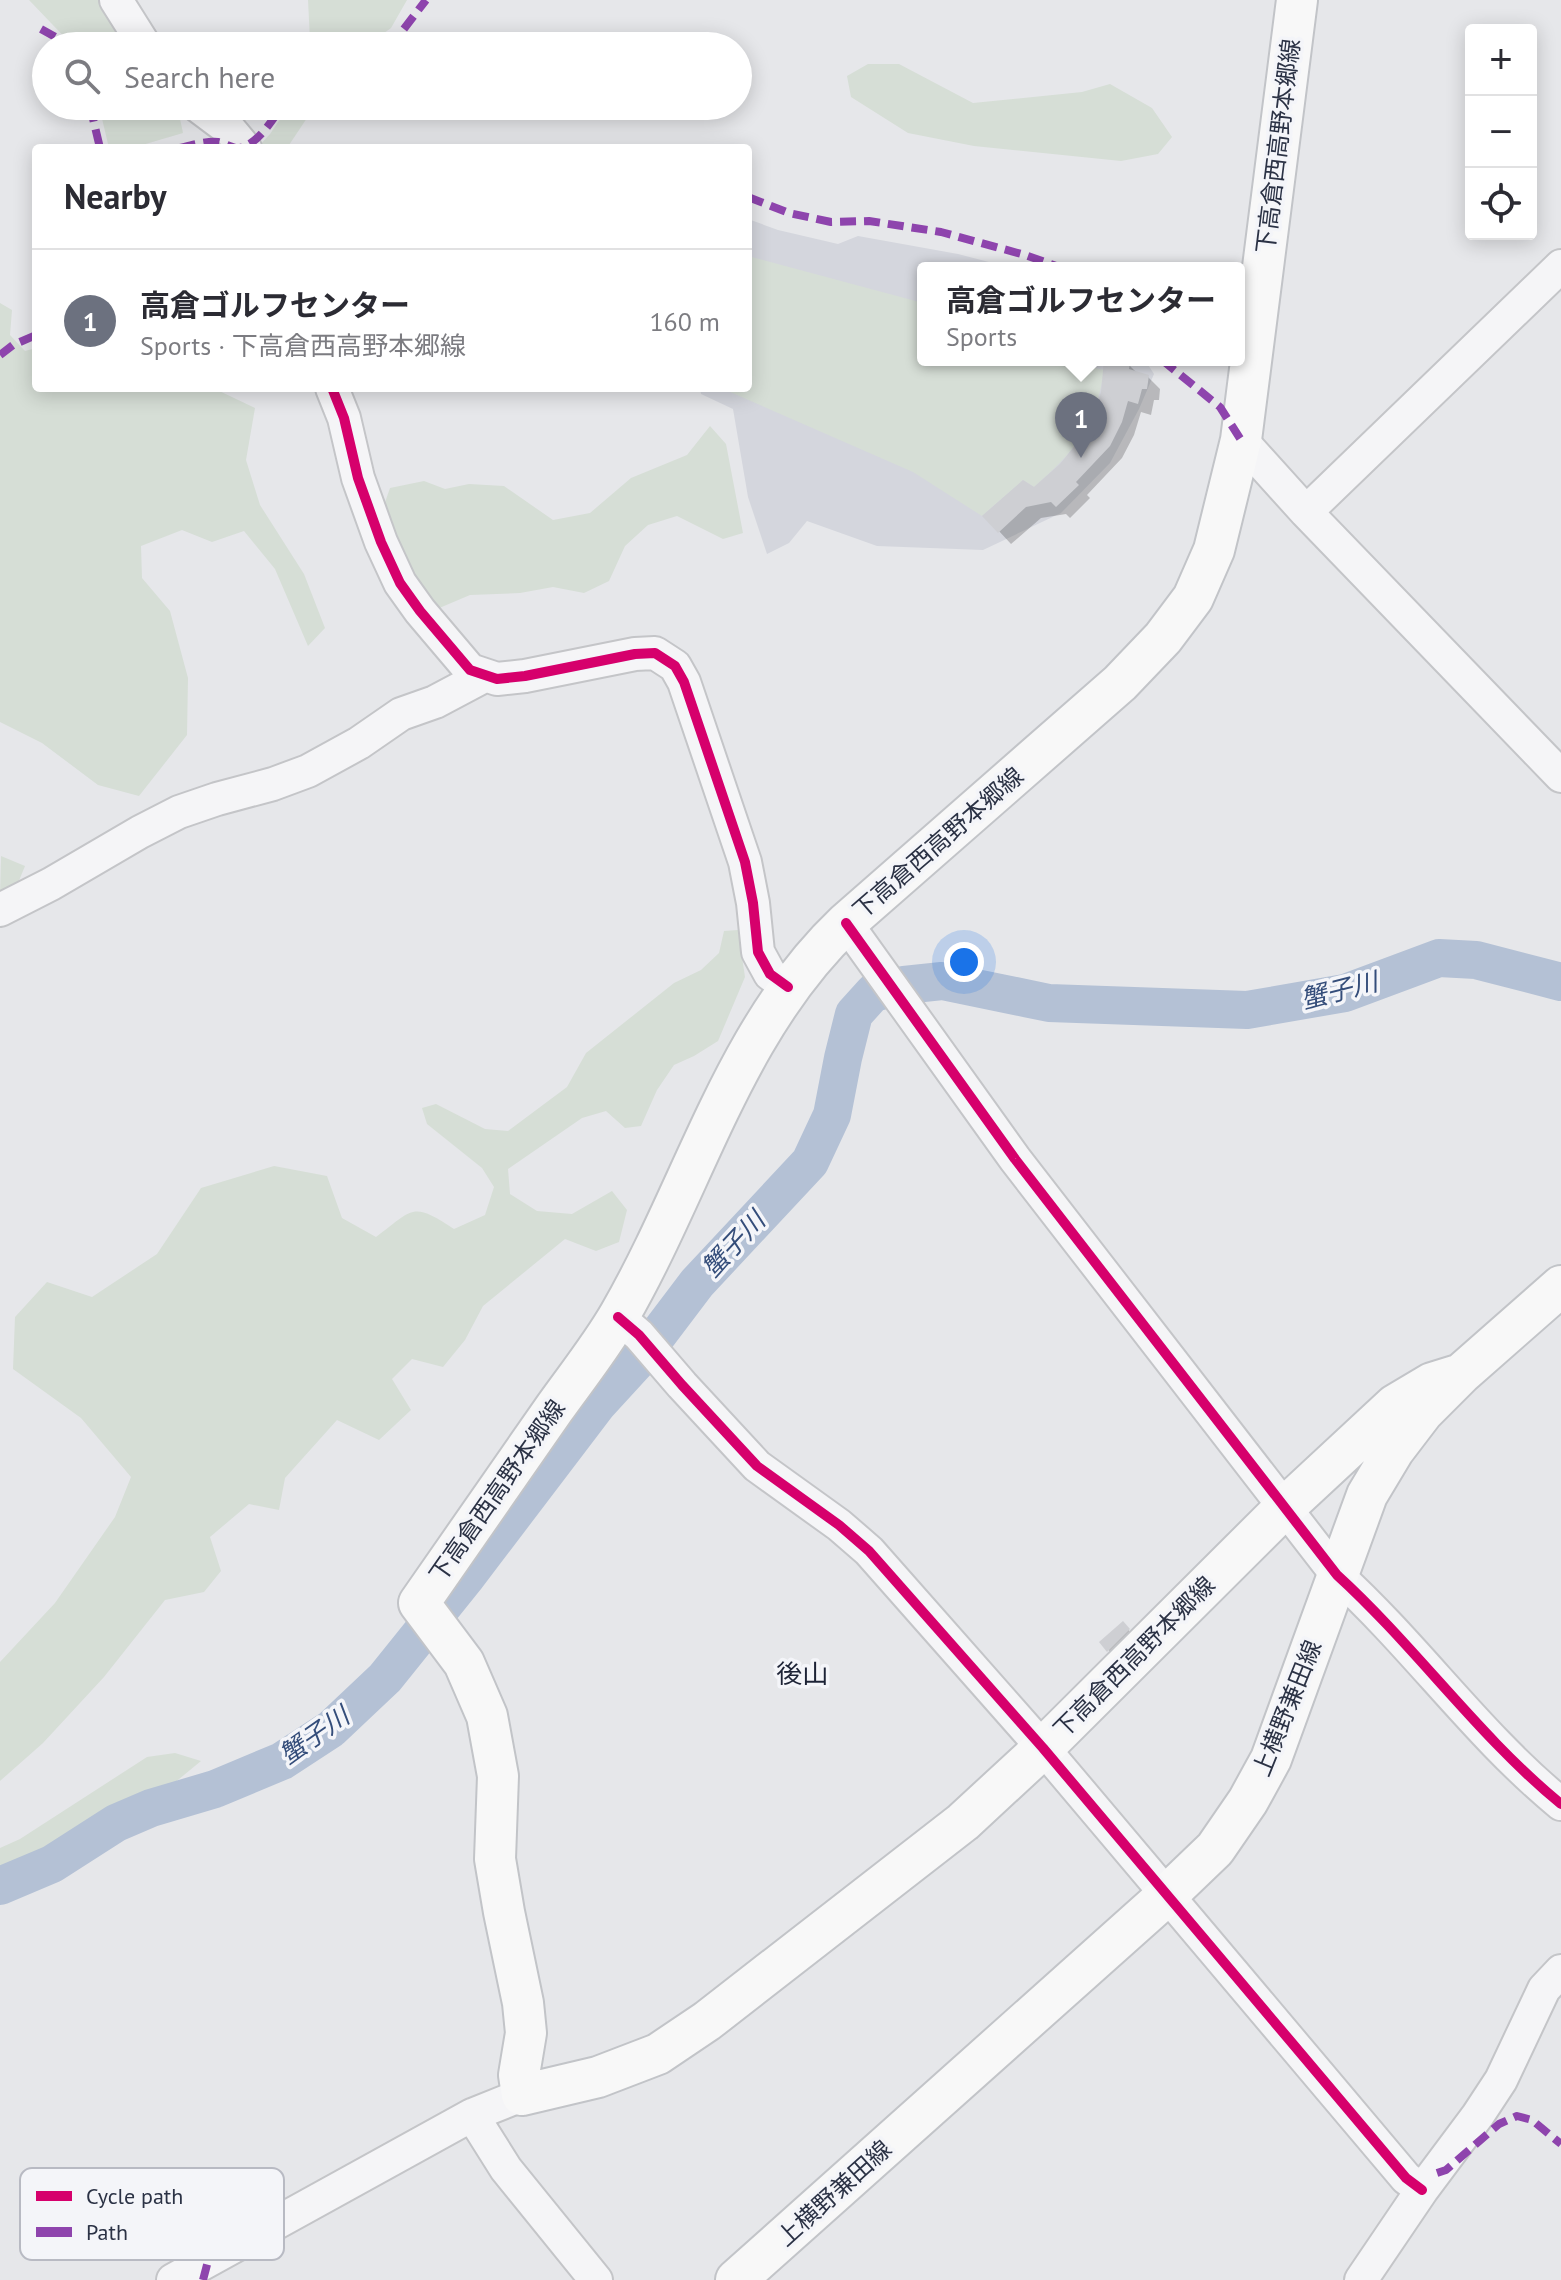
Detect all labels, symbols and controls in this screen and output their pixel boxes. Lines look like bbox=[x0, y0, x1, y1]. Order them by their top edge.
map controls bbox=[1465, 24, 1537, 240]
button: + bbox=[1465, 24, 1537, 96]
search box bbox=[32, 32, 752, 120]
street label: 下高倉西高野本郷線 bbox=[1249, 37, 1307, 255]
icon: search bbox=[60, 54, 104, 98]
text: Search here bbox=[124, 57, 275, 96]
button: − bbox=[1465, 96, 1537, 168]
button: locate bbox=[1465, 168, 1537, 240]
text: Nearby bbox=[64, 174, 166, 218]
popup bbox=[917, 262, 1245, 366]
text: 高倉ゴルフセンター bbox=[946, 280, 1216, 319]
text: 高倉ゴルフセンター bbox=[140, 285, 410, 324]
text: 1 bbox=[83, 305, 97, 338]
text: 160 m bbox=[649, 305, 720, 338]
text: Sports bbox=[946, 320, 1017, 353]
text: Sports · 下高倉西高野本郷線 bbox=[140, 329, 466, 362]
pin: 1 bbox=[1055, 392, 1107, 458]
street label: 下高倉西高野本郷線 bbox=[846, 760, 1030, 926]
your location bbox=[944, 942, 984, 982]
water label: 蟹子川 bbox=[1297, 964, 1384, 1015]
water label: 蟹子川 bbox=[694, 1202, 774, 1284]
street label: 下高倉西高野本郷線 bbox=[422, 1394, 572, 1588]
street label: 下高倉西高野本郷線 bbox=[1047, 1570, 1221, 1744]
street label: 上横野兼田線 bbox=[1246, 1635, 1328, 1781]
district label: 後山 bbox=[776, 1657, 828, 1690]
water label: 蟹子川 bbox=[273, 1697, 358, 1771]
street label: 上横野兼田線 bbox=[770, 2133, 898, 2253]
legend bbox=[20, 2168, 284, 2260]
text: Cycle path bbox=[86, 2182, 183, 2210]
text: Path bbox=[86, 2218, 128, 2246]

